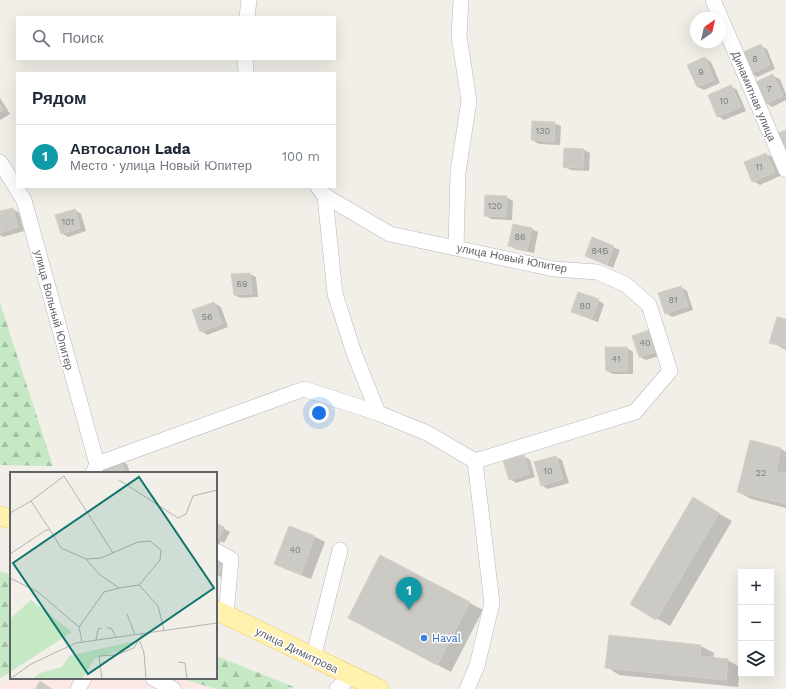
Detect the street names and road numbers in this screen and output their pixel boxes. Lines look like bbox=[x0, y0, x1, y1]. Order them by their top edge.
street label: Динамитная улица bbox=[729, 49, 779, 144]
street label: улица Новый Юпитер bbox=[456, 241, 568, 276]
street label: улица Вольный Юпитер bbox=[31, 249, 76, 372]
street label: улица Димитрова bbox=[253, 625, 341, 676]

